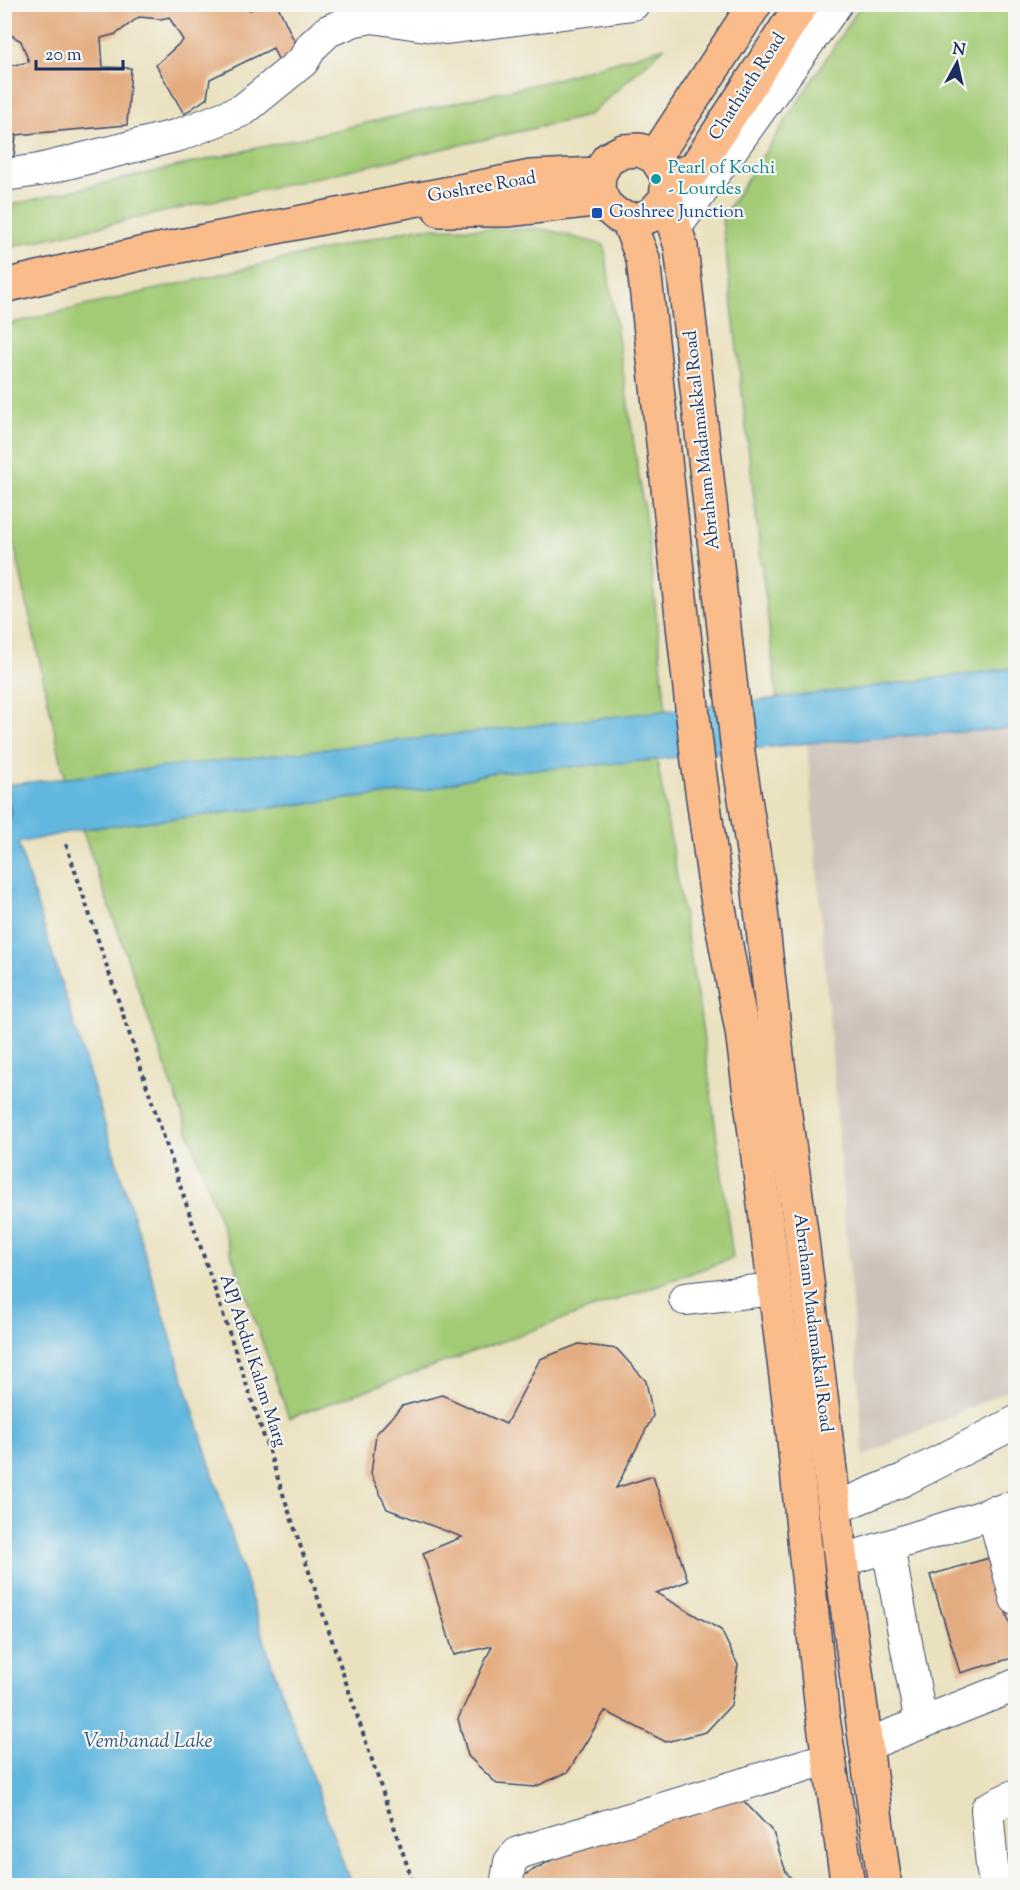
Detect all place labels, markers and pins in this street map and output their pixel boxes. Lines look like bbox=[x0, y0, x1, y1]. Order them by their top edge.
place label: Pearl of Kochi - Lourdes bbox=[668, 156, 775, 203]
marker: Pearl of Kochi - Lourdes bbox=[649, 172, 663, 186]
place label: Goshree Junction bbox=[609, 200, 745, 226]
marker: Goshree Junction bbox=[590, 206, 604, 220]

